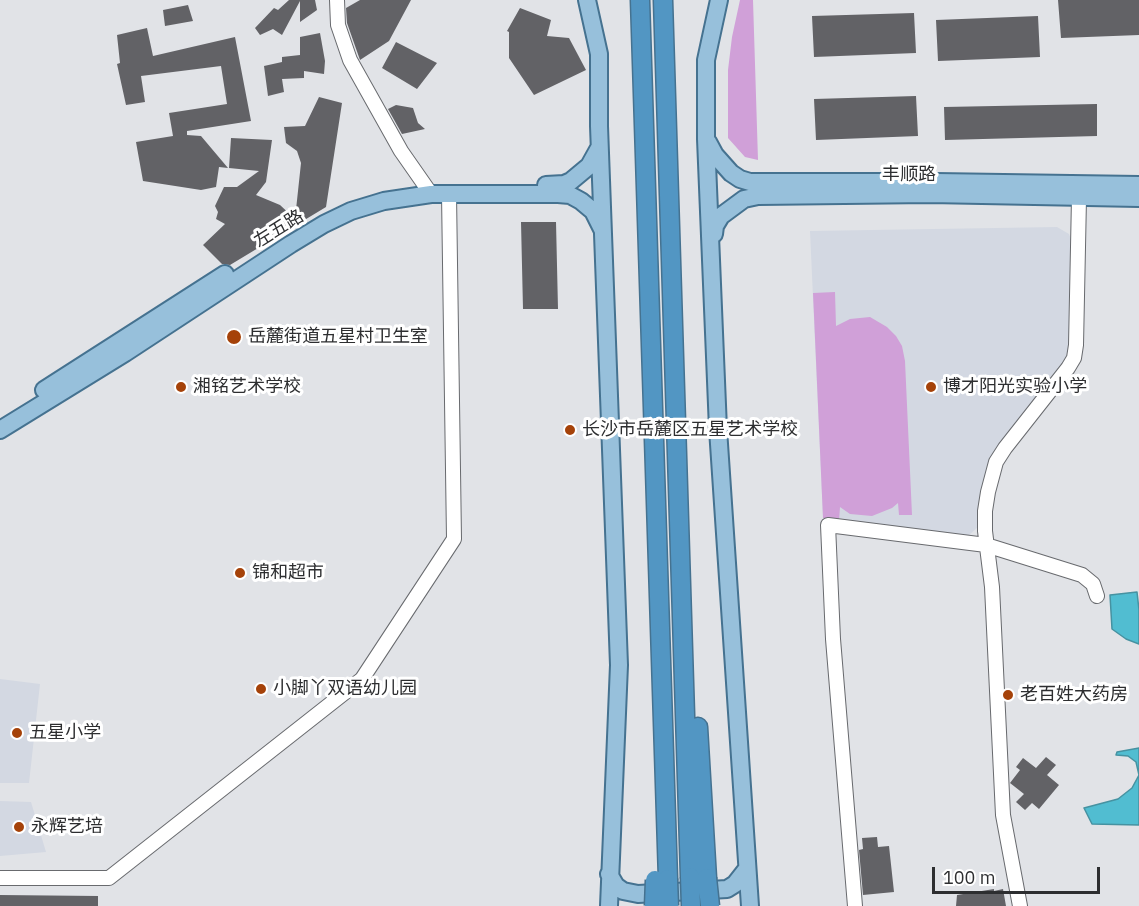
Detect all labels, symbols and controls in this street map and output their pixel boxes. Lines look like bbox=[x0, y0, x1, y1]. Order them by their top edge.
street label: 丰顺路 bbox=[882, 164, 936, 186]
street label: 左五路 bbox=[250, 206, 308, 252]
place label: 岳麓街道五星村卫生室 bbox=[248, 326, 428, 348]
marker: 岳麓街道五星村卫生室 bbox=[225, 328, 243, 346]
place label: 湘铭艺术学校 bbox=[193, 376, 301, 398]
place label: 博才阳光实验小学 bbox=[943, 376, 1087, 398]
marker: 湘铭艺术学校 bbox=[174, 380, 188, 394]
marker: 博才阳光实验小学 bbox=[924, 380, 938, 394]
place label: 长沙市岳麓区五星艺术学校 bbox=[582, 419, 798, 441]
marker: 长沙市岳麓区五星艺术学校 bbox=[563, 423, 577, 437]
place label: 锦和超市 bbox=[252, 562, 324, 584]
marker: 锦和超市 bbox=[233, 566, 247, 580]
place label: 小脚丫双语幼儿园 bbox=[273, 678, 417, 700]
marker: 小脚丫双语幼儿园 bbox=[254, 682, 268, 696]
place label: 老百姓大药房 bbox=[1020, 684, 1128, 706]
marker: 老百姓大药房 bbox=[1001, 688, 1015, 702]
place label: 五星小学 bbox=[29, 722, 101, 744]
marker: 五星小学 bbox=[10, 726, 24, 740]
place label: 永辉艺培 bbox=[31, 816, 103, 838]
marker: 永辉艺培 bbox=[12, 820, 26, 834]
scale bar bbox=[935, 855, 1103, 893]
text: 100 m bbox=[943, 866, 995, 889]

